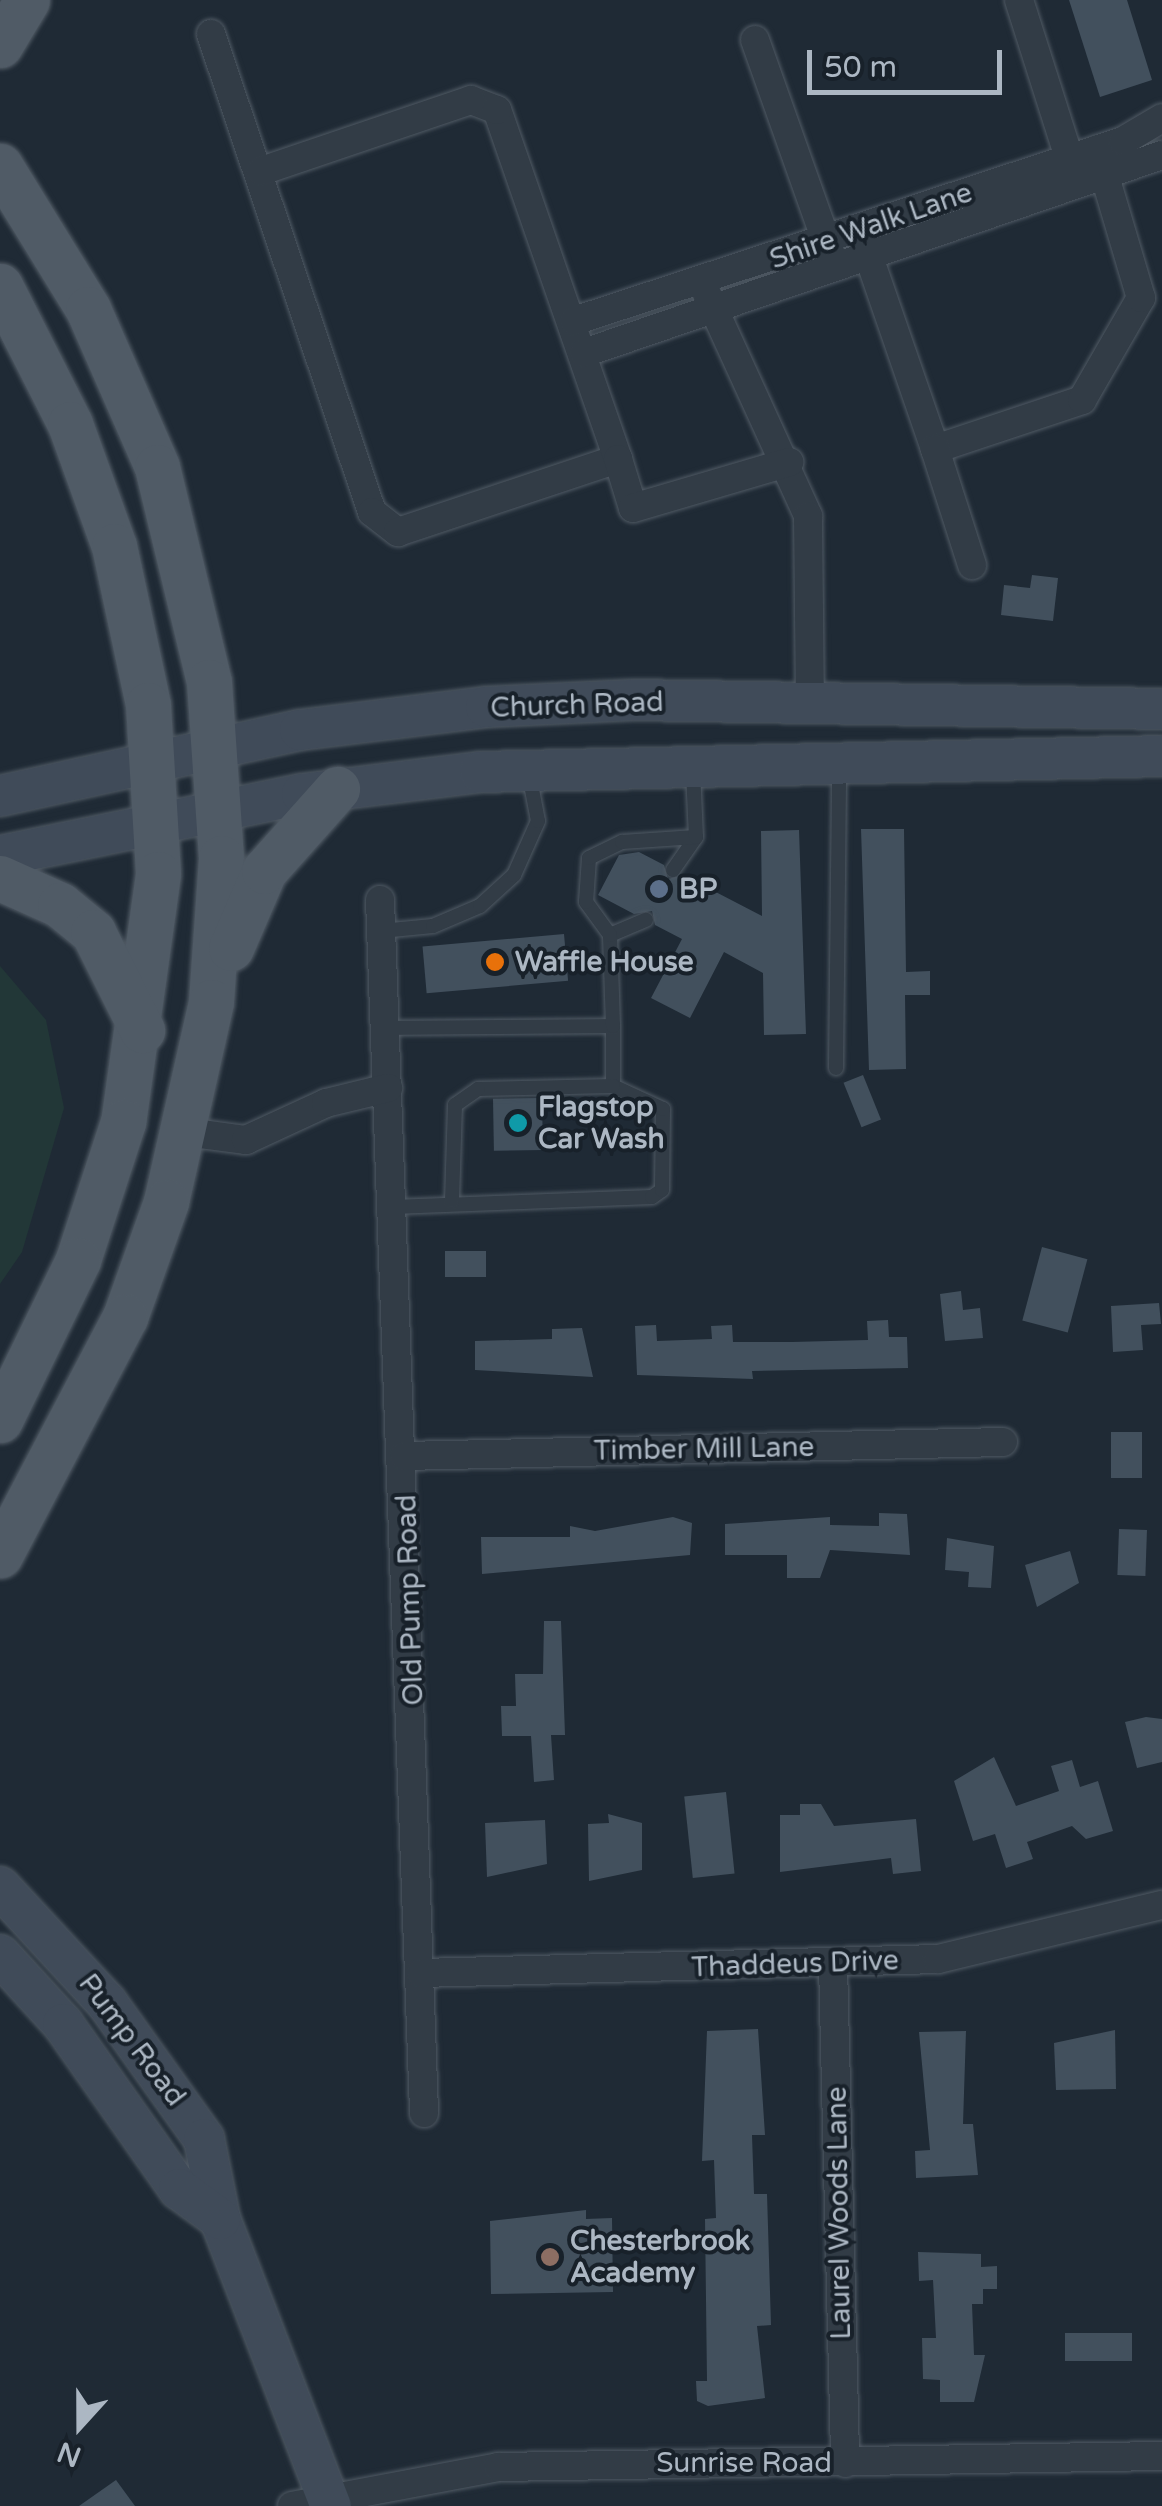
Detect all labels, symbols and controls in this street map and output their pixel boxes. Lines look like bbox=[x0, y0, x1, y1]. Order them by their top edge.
scale bar bbox=[812, 30, 1007, 92]
text: 50 m bbox=[824, 49, 897, 86]
street label: Shire Walk Lane bbox=[765, 176, 977, 276]
street label: Church Road bbox=[490, 685, 664, 725]
place label: BP bbox=[679, 872, 717, 906]
marker: BP bbox=[648, 878, 670, 900]
place label: Waffle House bbox=[515, 945, 694, 979]
marker: Waffle House bbox=[484, 951, 506, 973]
place label: Flagstop Car Wash bbox=[538, 1090, 665, 1156]
marker: Flagstop Car Wash bbox=[507, 1112, 529, 1134]
street label: Timber Mill Lane bbox=[593, 1430, 815, 1468]
street label: Old Pump Road bbox=[390, 1494, 430, 1706]
street label: Thaddeus Drive bbox=[691, 1944, 899, 1984]
street label: Pump Road bbox=[71, 1967, 193, 2113]
street label: Laurel Woods Lane bbox=[820, 2086, 858, 2340]
place label: Chesterbrook Academy bbox=[570, 2224, 750, 2290]
marker: Chesterbrook Academy bbox=[539, 2246, 561, 2268]
north arrow bbox=[30, 2376, 130, 2476]
text: N bbox=[53, 2434, 86, 2474]
street label: Sunrise Road bbox=[656, 2446, 832, 2480]

